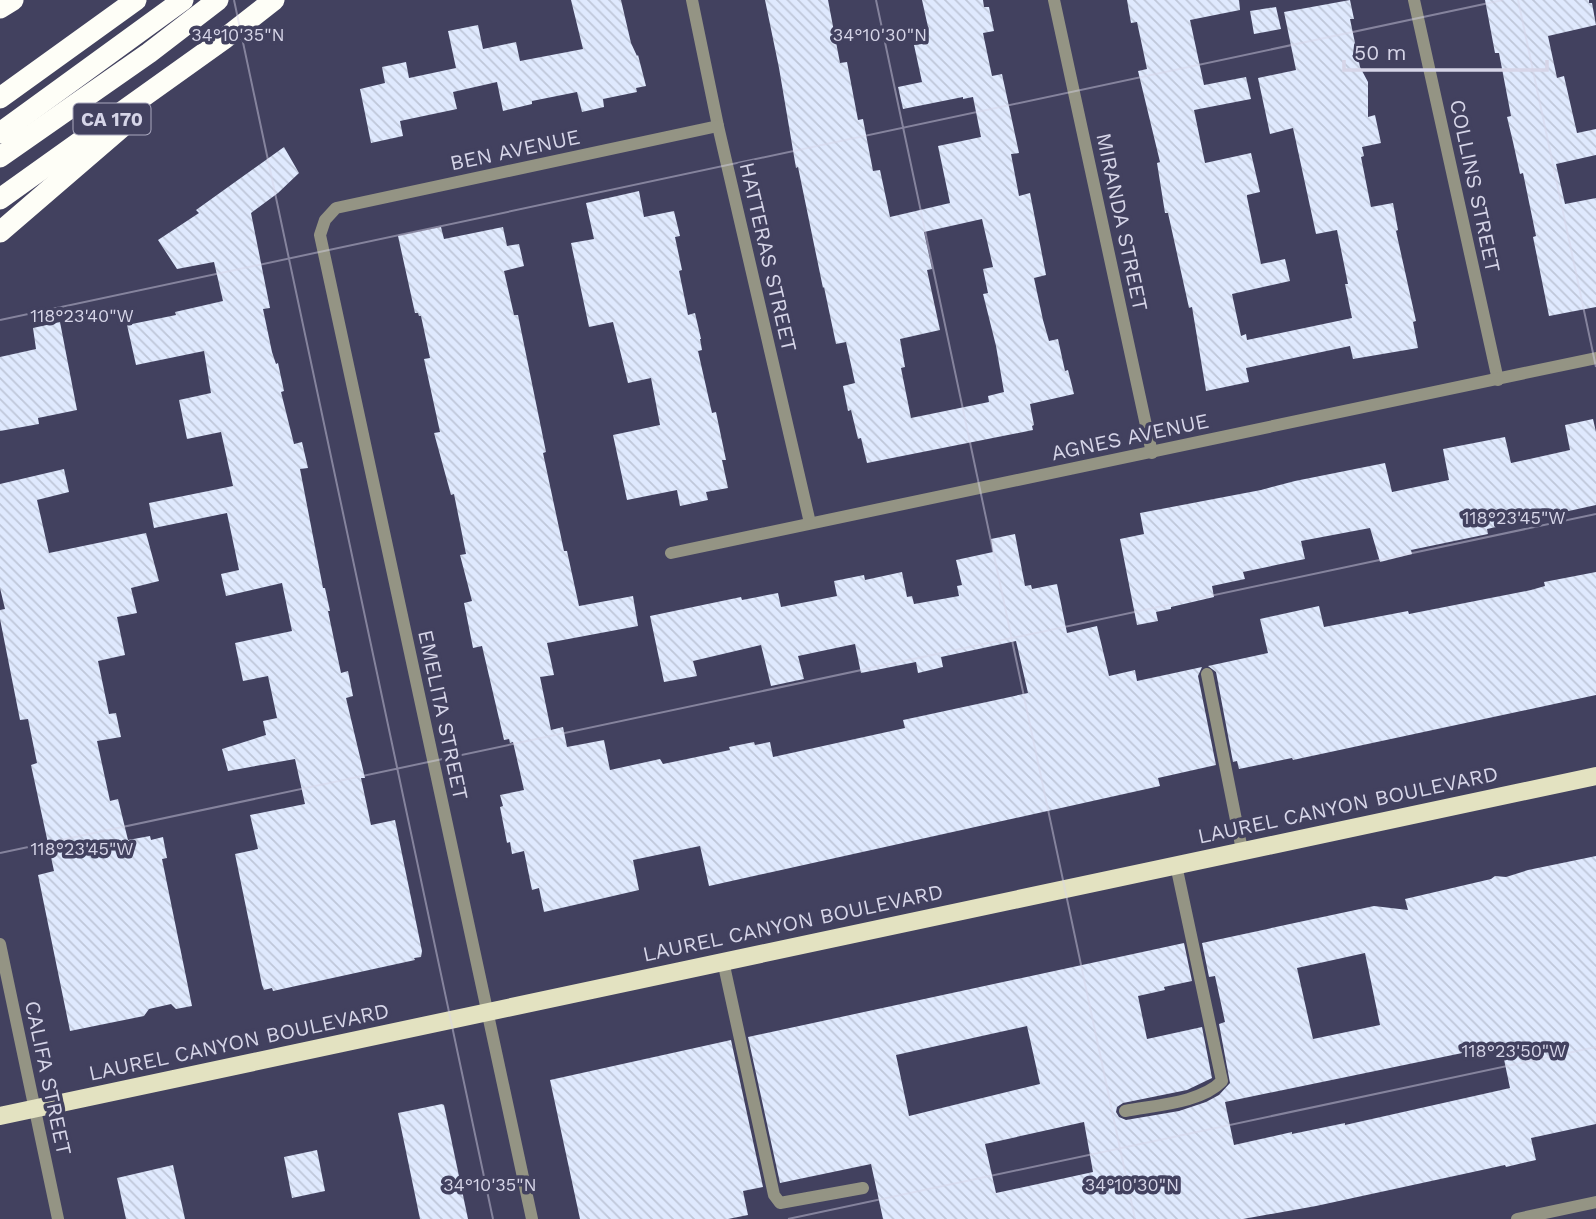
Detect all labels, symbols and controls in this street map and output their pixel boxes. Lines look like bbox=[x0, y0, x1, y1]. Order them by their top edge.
text: 34°10'35"N bbox=[191, 24, 285, 45]
text: 34°10'30"N bbox=[833, 24, 927, 45]
scale bar bbox=[1344, 28, 1547, 72]
text: 50 m bbox=[1354, 40, 1406, 65]
street label: COLLINS STREET bbox=[1445, 97, 1506, 275]
road number: CA 170 bbox=[74, 104, 150, 134]
street label: BEN AVENUE bbox=[448, 124, 582, 175]
street label: MIRANDA STREET bbox=[1091, 131, 1154, 313]
street label: HATTERAS STREET bbox=[735, 160, 802, 354]
text: 118°23'40"W bbox=[30, 305, 134, 326]
street label: AGNES AVENUE bbox=[1049, 408, 1211, 465]
text: 118°23'45"W bbox=[1463, 507, 1566, 528]
street label: EMELITA STREET bbox=[413, 627, 474, 803]
street label: LAUREL CANYON BOULEVARD bbox=[1195, 760, 1500, 849]
text: 118°23'45"W bbox=[31, 838, 134, 859]
street label: LAUREL CANYON BOULEVARD bbox=[640, 878, 945, 967]
street label: LAUREL CANYON BOULEVARD bbox=[86, 997, 391, 1086]
street label: CALIFA STREET bbox=[20, 998, 77, 1158]
text: 118°23'50"W bbox=[1462, 1040, 1566, 1061]
text: 34°10'35"N bbox=[443, 1174, 537, 1195]
text: 34°10'30"N bbox=[1085, 1174, 1179, 1195]

